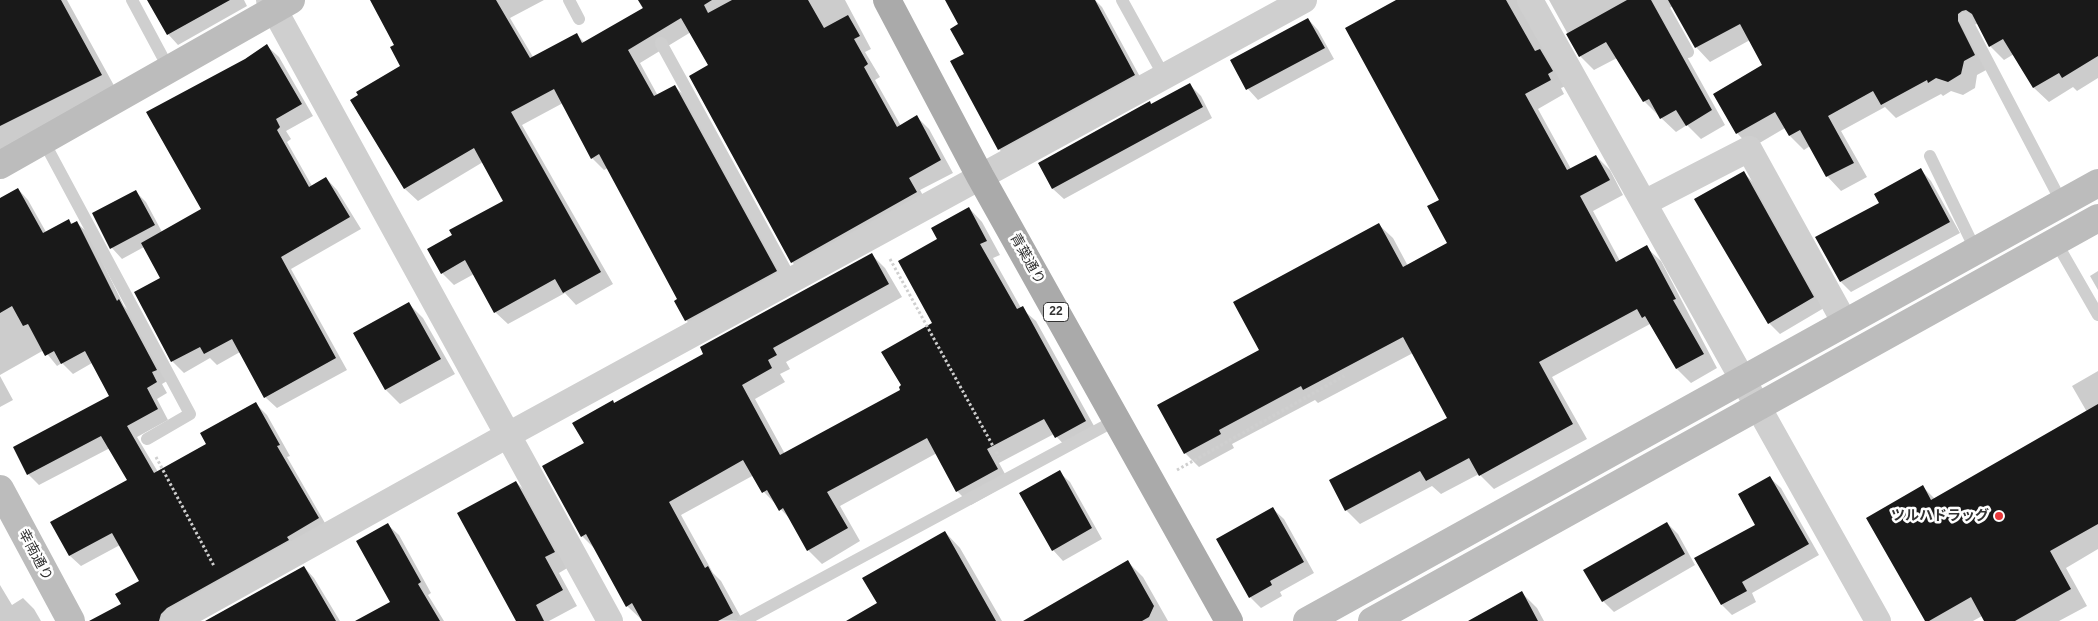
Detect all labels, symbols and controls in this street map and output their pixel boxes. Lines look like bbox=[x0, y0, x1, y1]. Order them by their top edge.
street label: 青葉通り bbox=[1006, 230, 1048, 288]
road number: 22 bbox=[1044, 302, 1068, 322]
place label: ツルハドラッグ bbox=[1891, 508, 1989, 524]
marker: ツルハドラッグ bbox=[1993, 510, 2005, 522]
street label: 幸南通り bbox=[14, 526, 56, 584]

